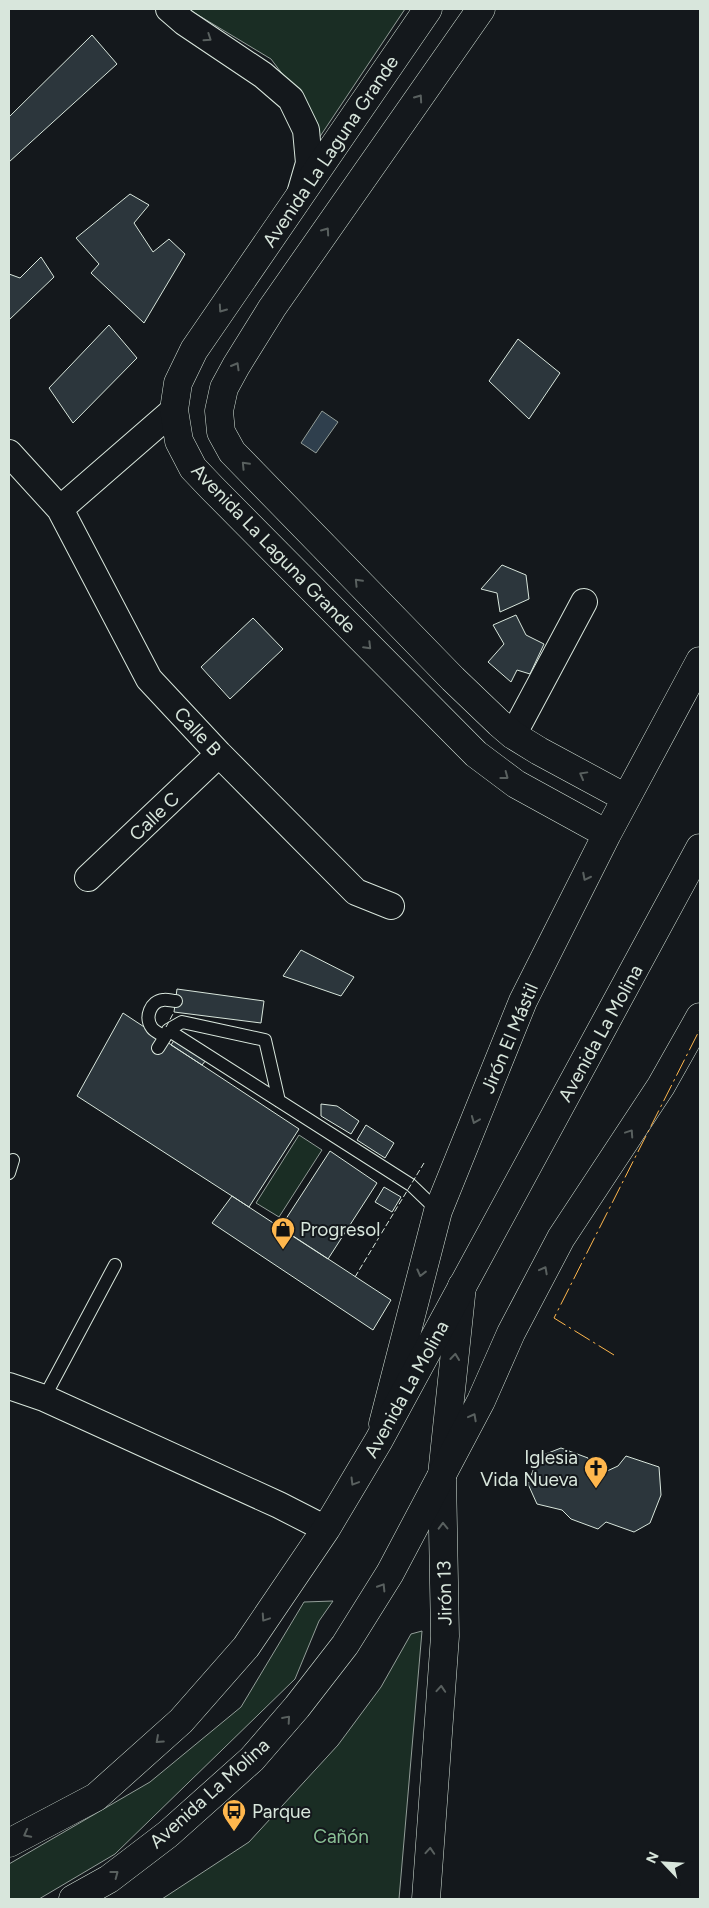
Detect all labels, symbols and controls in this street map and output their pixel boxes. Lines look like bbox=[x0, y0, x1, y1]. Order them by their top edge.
one-way arrow bbox=[202, 32, 211, 41]
street label: Avenida La Laguna Grande bbox=[258, 51, 403, 252]
one-way arrow bbox=[413, 94, 422, 104]
one-way arrow bbox=[320, 227, 329, 237]
one-way arrow bbox=[219, 303, 228, 313]
one-way arrow bbox=[230, 363, 240, 372]
street label: Avenida La Laguna Grande bbox=[187, 459, 361, 638]
one-way arrow bbox=[242, 462, 251, 471]
one-way arrow bbox=[355, 578, 364, 587]
one-way arrow bbox=[362, 640, 371, 649]
street label: Calle B bbox=[169, 702, 226, 761]
one-way arrow bbox=[499, 770, 509, 779]
one-way arrow bbox=[580, 771, 589, 781]
street label: Calle C bbox=[125, 787, 184, 846]
one-way arrow bbox=[582, 872, 592, 881]
street label: Avenida La Molina bbox=[553, 961, 648, 1106]
street label: Jirón El Mástil bbox=[476, 980, 543, 1097]
one-way arrow bbox=[470, 1115, 481, 1124]
one-way arrow bbox=[624, 1129, 633, 1139]
shop icon: Progresol bbox=[270, 1216, 296, 1250]
place label: Progresol bbox=[300, 1218, 380, 1241]
one-way arrow bbox=[538, 1267, 548, 1276]
one-way arrow bbox=[416, 1269, 427, 1278]
street label: Avenida La Molina bbox=[359, 1317, 454, 1462]
one-way arrow bbox=[449, 1353, 460, 1361]
one-way arrow bbox=[467, 1413, 477, 1422]
place label: Iglesia Vida Nueva bbox=[480, 1446, 578, 1491]
church icon: Iglesia Vida Nueva bbox=[583, 1455, 609, 1489]
one-way arrow bbox=[350, 1476, 360, 1485]
one-way arrow bbox=[438, 1522, 448, 1530]
street label: Jirón 13 bbox=[432, 1560, 457, 1626]
one-way arrow bbox=[376, 1583, 385, 1592]
one-way arrow bbox=[262, 1612, 271, 1622]
one-way arrow bbox=[436, 1684, 447, 1692]
one-way arrow bbox=[281, 1715, 290, 1724]
street label: Avenida La Molina bbox=[145, 1733, 274, 1853]
one-way arrow bbox=[156, 1735, 165, 1743]
bus stop icon: Parque bbox=[221, 1798, 247, 1832]
place label: Parque bbox=[252, 1800, 311, 1823]
park label: Cañón bbox=[313, 1825, 369, 1848]
one-way arrow bbox=[23, 1827, 32, 1837]
north arrow bbox=[639, 1838, 689, 1888]
one-way arrow bbox=[424, 1846, 435, 1854]
text: N bbox=[643, 1849, 663, 1866]
one-way arrow bbox=[109, 1871, 119, 1880]

